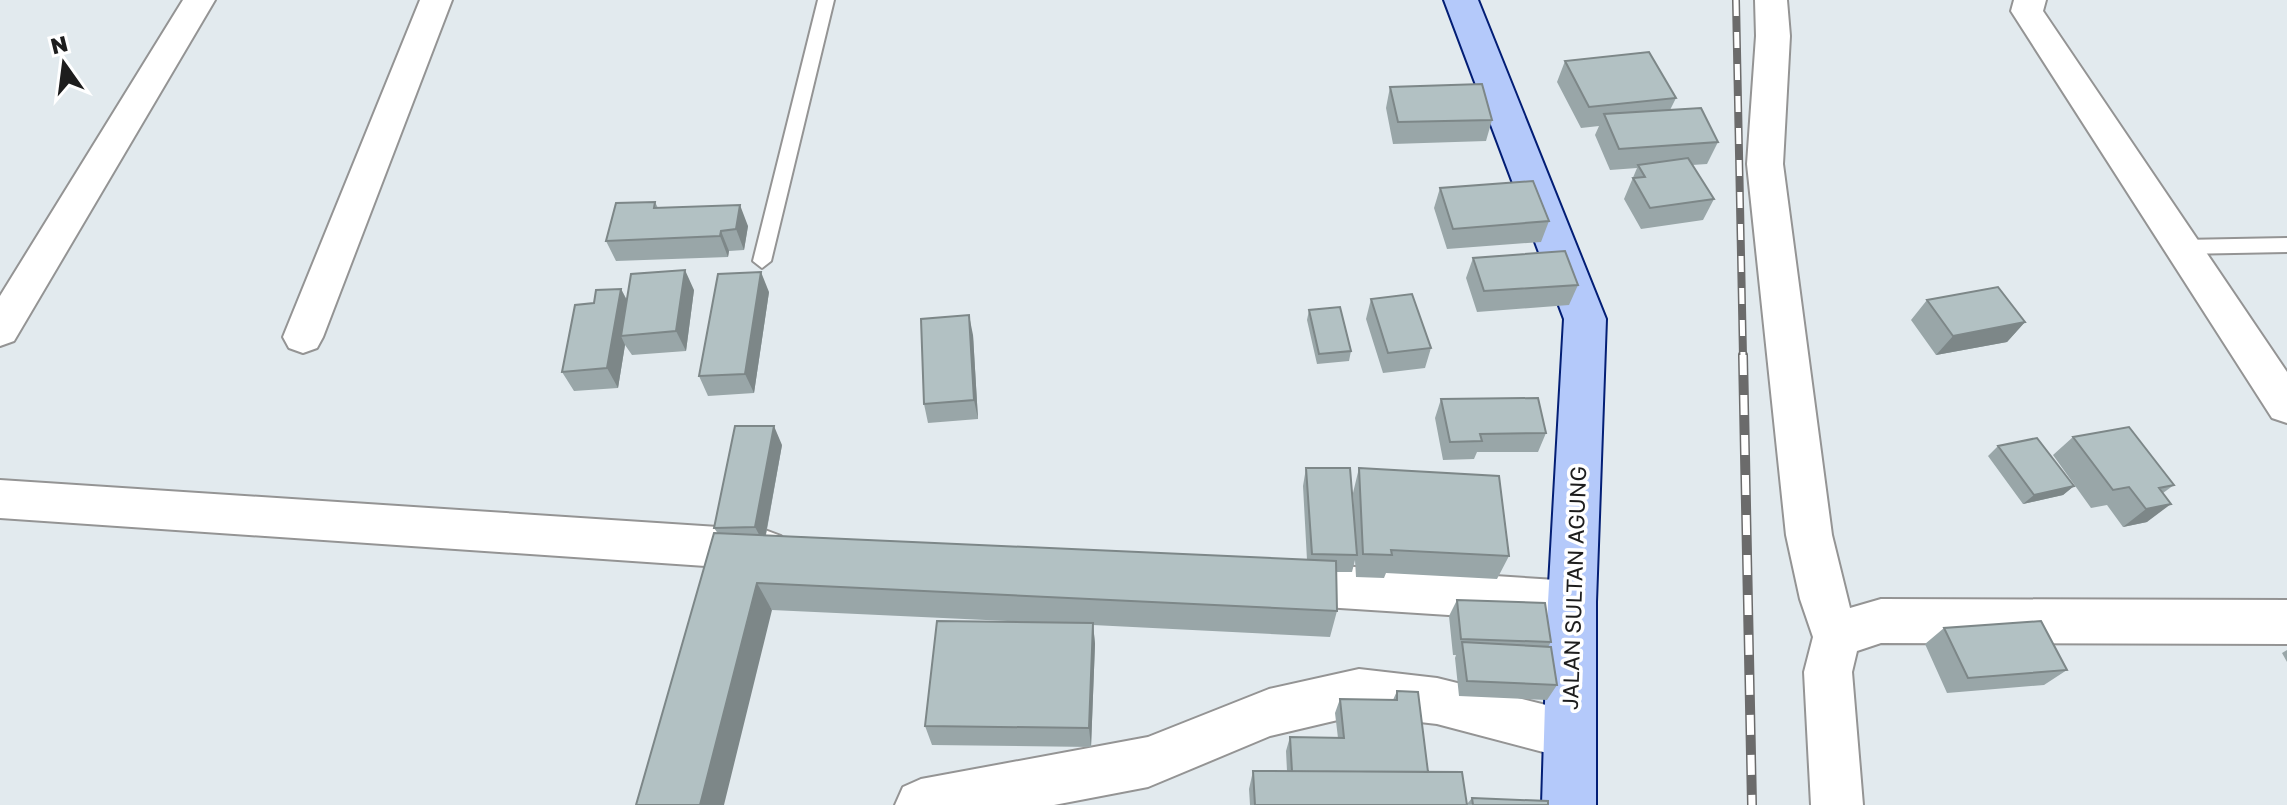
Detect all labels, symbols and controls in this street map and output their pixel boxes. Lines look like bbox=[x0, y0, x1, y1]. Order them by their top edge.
north arrow bbox=[24, 24, 104, 104]
text: N bbox=[48, 29, 70, 59]
street label: JALAN SULTAN AGUNG bbox=[1556, 465, 1591, 711]

